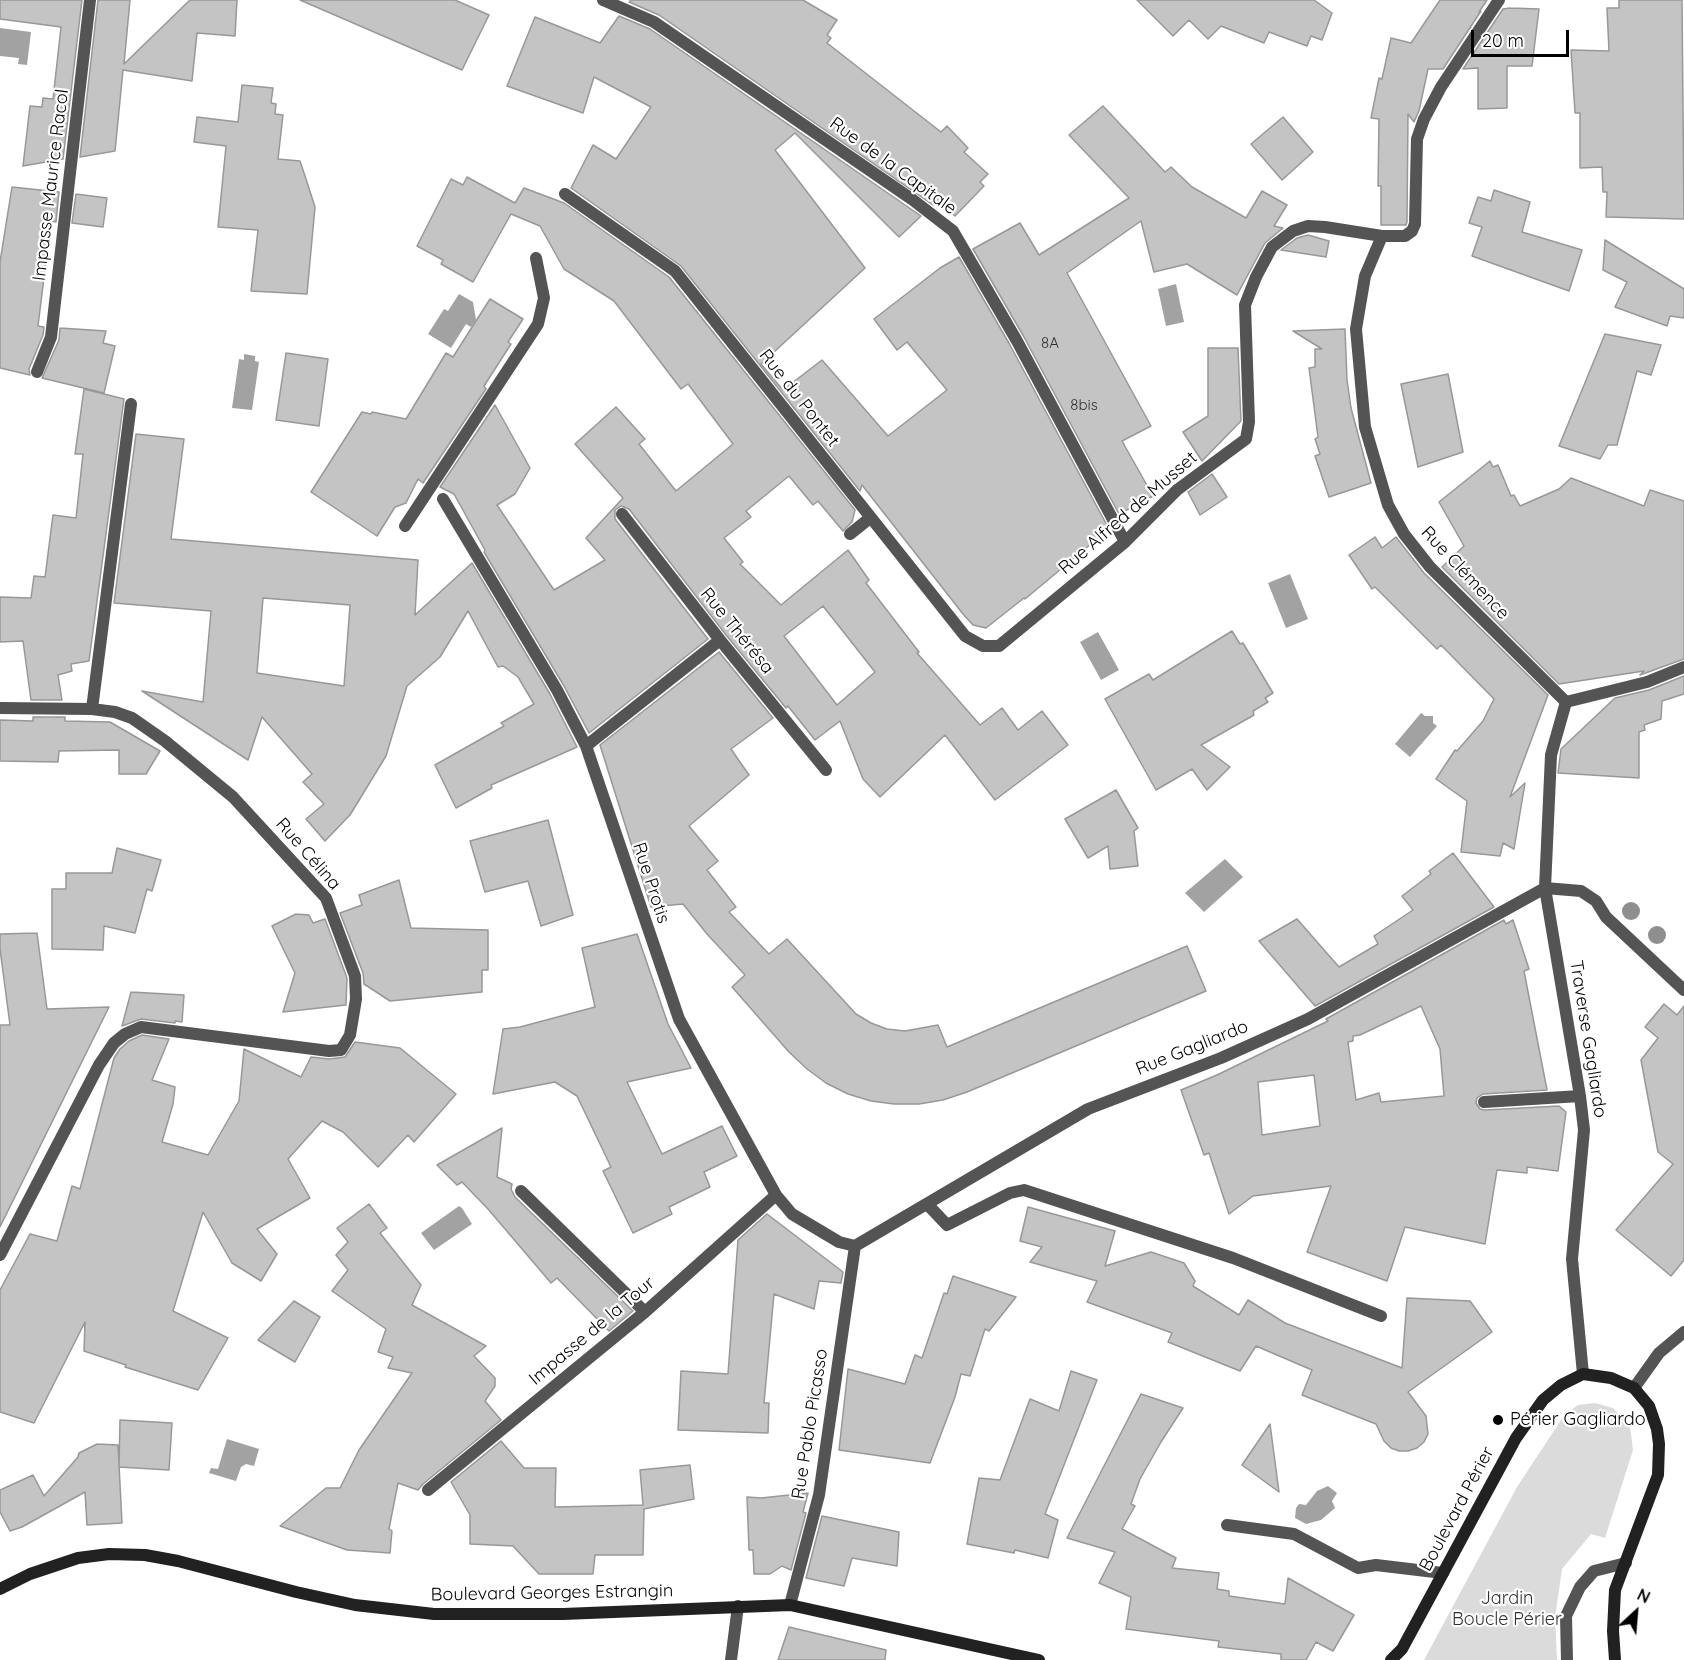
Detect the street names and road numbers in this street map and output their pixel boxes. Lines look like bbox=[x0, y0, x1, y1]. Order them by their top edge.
street label: Impasse Maurice Racol bbox=[29, 88, 73, 282]
street label: Rue de la Capitale bbox=[825, 113, 961, 219]
street label: Rue du Pontet bbox=[754, 345, 844, 451]
street label: Rue Alfred de Musset bbox=[1054, 447, 1202, 579]
street label: Rue Clémence bbox=[1416, 522, 1514, 624]
street label: Rue Thérésa bbox=[696, 584, 778, 678]
street label: Rue Célina bbox=[271, 814, 345, 894]
street label: Rue Protis bbox=[628, 840, 674, 926]
street label: Traverse Gagliardo bbox=[1565, 959, 1611, 1119]
street label: Rue Gagliardo bbox=[1133, 1016, 1251, 1080]
street label: Impasse de la Tour bbox=[525, 1272, 659, 1390]
street label: Rue Pablo Picasso bbox=[787, 1347, 833, 1501]
street label: Boulevard Périer bbox=[1415, 1443, 1499, 1575]
street label: Boulevard Georges Estrangin bbox=[431, 1580, 673, 1606]

